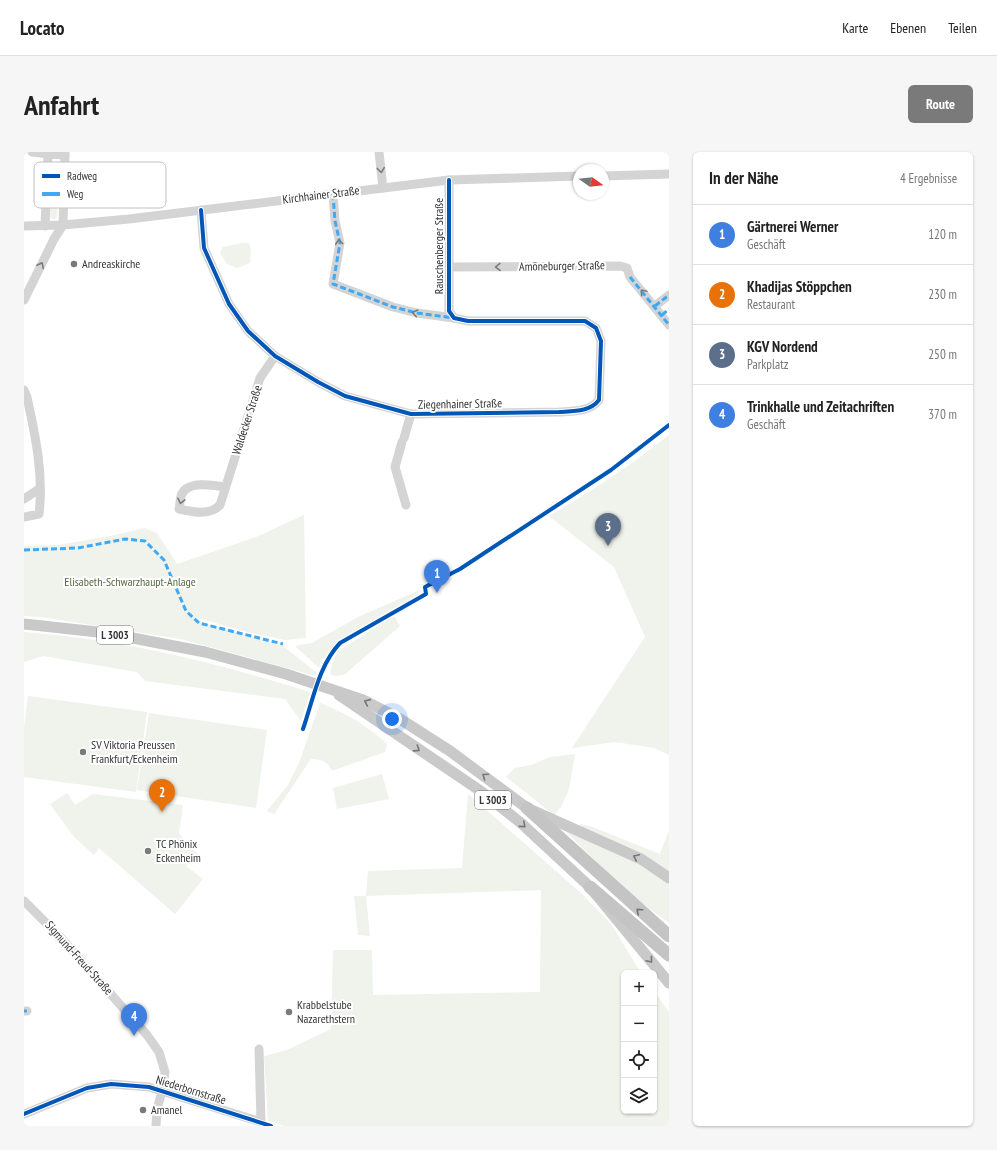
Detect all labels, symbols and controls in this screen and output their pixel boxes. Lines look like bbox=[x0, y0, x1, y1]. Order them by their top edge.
text: Locato bbox=[20, 16, 65, 40]
text: Karte bbox=[842, 19, 868, 37]
text: Ebenen bbox=[890, 19, 926, 37]
text: Teilen bbox=[948, 19, 977, 37]
button: Route bbox=[908, 85, 973, 123]
text: Anfahrt bbox=[24, 86, 99, 123]
legend bbox=[34, 162, 166, 208]
north arrow bbox=[573, 164, 609, 200]
one-way arrow bbox=[376, 167, 385, 173]
text: In der Nähe bbox=[709, 167, 779, 189]
text: Radweg bbox=[67, 169, 97, 183]
text: 4 Ergebnisse bbox=[900, 170, 957, 187]
street label: Kirchhainer Straße bbox=[282, 182, 360, 207]
text: Weg bbox=[67, 187, 83, 201]
street label: Rauschenberger Straße bbox=[431, 198, 446, 294]
text: Gärtnerei Werner bbox=[747, 217, 838, 236]
text: 1 bbox=[719, 226, 725, 243]
text: 120 m bbox=[928, 226, 957, 243]
text: Geschäft bbox=[747, 236, 785, 253]
one-way arrow bbox=[334, 238, 343, 245]
place label: Andreaskirche bbox=[82, 256, 140, 271]
street label: Amöneburger Straße bbox=[519, 257, 605, 274]
marker: Andreaskirche bbox=[69, 259, 79, 269]
one-way arrow bbox=[36, 262, 44, 269]
one-way arrow bbox=[495, 263, 501, 271]
text: Khadijas Stöppchen bbox=[747, 277, 852, 296]
text: 2 bbox=[719, 286, 725, 303]
text: 230 m bbox=[928, 286, 957, 303]
one-way arrow bbox=[640, 289, 647, 297]
text: Restaurant bbox=[747, 296, 795, 313]
one-way arrow bbox=[412, 309, 419, 317]
text: KGV Nordend bbox=[747, 337, 818, 356]
text: 3 bbox=[719, 346, 725, 363]
text: 250 m bbox=[928, 346, 957, 363]
text: Parkplatz bbox=[747, 356, 788, 373]
street label: Waldecker Straße bbox=[228, 383, 265, 457]
street label: Ziegenhainer Straße bbox=[418, 395, 502, 412]
text: Trinkhalle und Zeitachriften bbox=[747, 397, 894, 416]
text: 4 bbox=[719, 406, 725, 423]
text: 370 m bbox=[928, 406, 957, 423]
text: Geschäft bbox=[747, 416, 785, 433]
one-way arrow bbox=[177, 497, 186, 504]
pin: 3 bbox=[595, 513, 621, 546]
pin: 1 bbox=[424, 560, 450, 593]
park label: Elisabeth-Schwarzhaupt-Anlage bbox=[64, 574, 196, 589]
road number: L 3003 bbox=[97, 626, 133, 644]
one-way arrow bbox=[363, 699, 371, 707]
your location bbox=[382, 709, 402, 729]
place label: SV Viktoria Preussen Frankfurt/Eckenheim bbox=[91, 737, 178, 766]
one-way arrow bbox=[413, 744, 420, 752]
marker: SV Viktoria Preussen Frankfurt/Eckenheim bbox=[78, 747, 88, 757]
one-way arrow bbox=[483, 774, 490, 781]
pin: 2 bbox=[149, 779, 175, 812]
road number: L 3003 bbox=[475, 791, 511, 809]
one-way arrow bbox=[518, 820, 525, 827]
place label: TC Phönix Eckenheim bbox=[156, 836, 201, 865]
marker: TC Phönix Eckenheim bbox=[143, 846, 153, 856]
one-way arrow bbox=[633, 854, 640, 862]
one-way arrow bbox=[636, 908, 644, 915]
street label: Sigmund-Freud-Straße bbox=[42, 918, 117, 998]
one-way arrow bbox=[646, 956, 653, 963]
map controls bbox=[621, 970, 657, 1114]
button: + bbox=[621, 970, 657, 1006]
place label: Krabbelstube Nazarethstern bbox=[297, 997, 355, 1026]
pin: 4 bbox=[121, 1003, 147, 1036]
button: − bbox=[621, 1006, 657, 1042]
marker: Krabbelstube Nazarethstern bbox=[284, 1007, 294, 1017]
button: locate bbox=[621, 1042, 657, 1078]
street label: Niederbornstraße bbox=[154, 1072, 228, 1107]
button: layers bbox=[621, 1078, 657, 1114]
place label: Amanel bbox=[151, 1102, 183, 1117]
marker: Amanel bbox=[138, 1105, 148, 1115]

